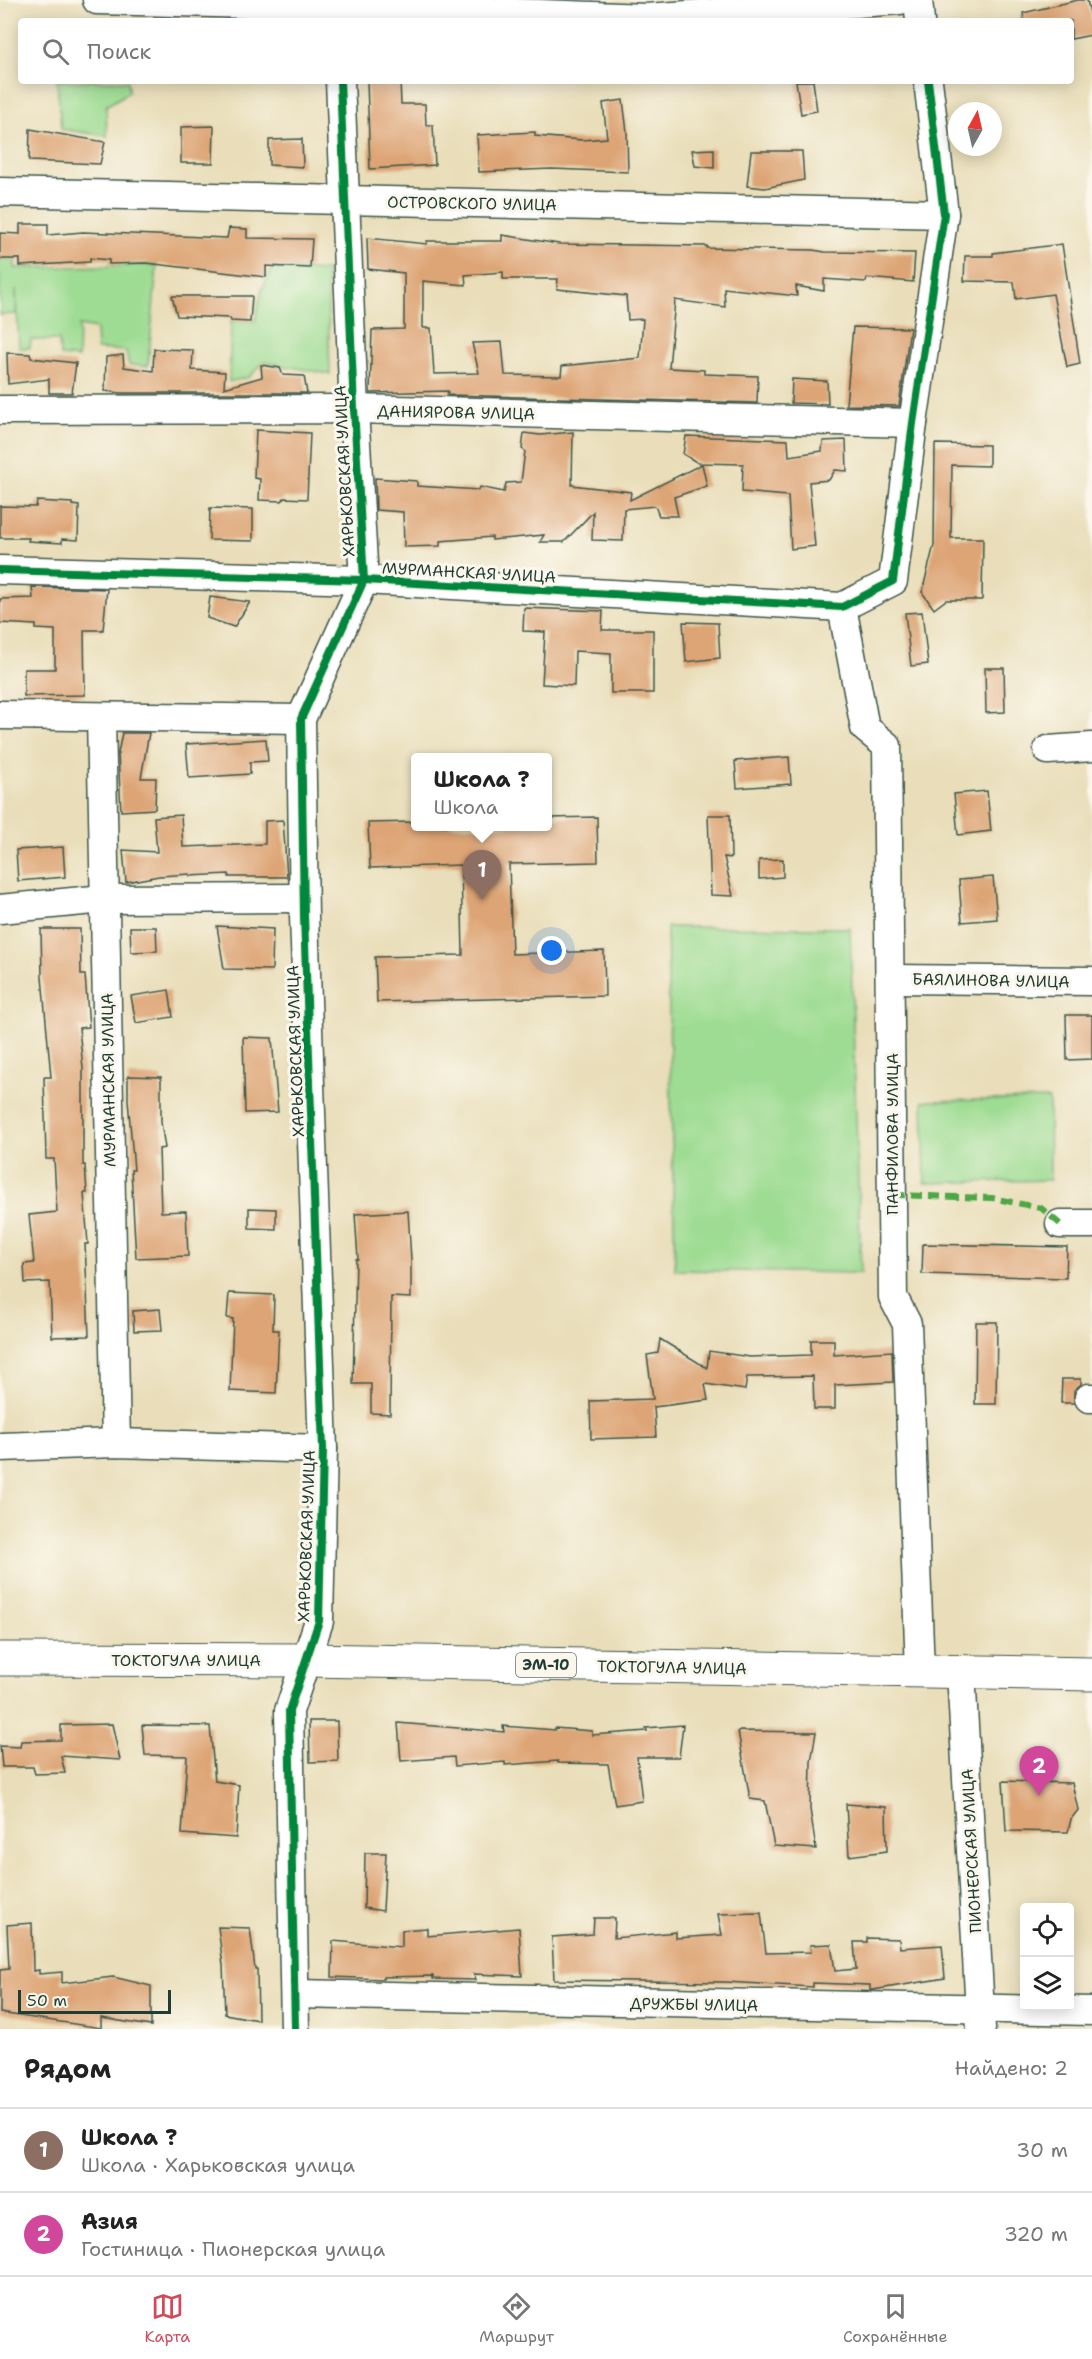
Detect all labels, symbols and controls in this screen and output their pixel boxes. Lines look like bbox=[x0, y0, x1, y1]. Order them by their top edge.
search box bbox=[18, 18, 1074, 84]
icon: search bbox=[39, 35, 72, 68]
text: Поиск bbox=[87, 37, 151, 66]
north arrow bbox=[948, 102, 1002, 156]
street label: ОСТРОВСКОГО УЛИЦА bbox=[387, 192, 557, 215]
street label: ХАРЬКОВСКАЯ УЛИЦА bbox=[330, 385, 359, 557]
street label: ДАНИЯРОВА УЛИЦА bbox=[377, 401, 535, 424]
street label: МУРМАНСКАЯ УЛИЦА bbox=[381, 557, 556, 588]
popup bbox=[411, 753, 552, 831]
text: Школа ? bbox=[433, 765, 530, 794]
text: Школа bbox=[433, 794, 498, 820]
pin: 1 bbox=[462, 850, 502, 900]
your location bbox=[537, 936, 566, 965]
street label: ХАРЬКОВСКАЯ УЛИЦА bbox=[282, 965, 309, 1137]
street label: БАЯЛИНОВА УЛИЦА bbox=[912, 969, 1070, 992]
street label: МУРМАНСКАЯ УЛИЦА bbox=[96, 993, 121, 1167]
street label: ПАНФИЛОВА УЛИЦА bbox=[882, 1053, 903, 1215]
street label: ХАРЬКОВСКАЯ УЛИЦА bbox=[293, 1450, 320, 1622]
street label: ТОКТОГУЛА УЛИЦА bbox=[111, 1650, 261, 1671]
road number: ЭМ-10 bbox=[516, 1653, 576, 1677]
street label: ТОКТОГУЛА УЛИЦА bbox=[597, 1656, 747, 1679]
pin: 2 bbox=[1020, 1746, 1058, 1796]
street label: ПИОНЕРСКАЯ УЛИЦА bbox=[957, 1768, 986, 1934]
map controls bbox=[1020, 1903, 1074, 2011]
button: locate bbox=[1020, 1903, 1074, 1957]
button: layers bbox=[1020, 1957, 1074, 2011]
scale bar bbox=[18, 1987, 171, 2014]
text: 50 m bbox=[27, 1990, 67, 2011]
street label: ДРУЖБЫ УЛИЦА bbox=[630, 1993, 758, 2016]
text: Рядом bbox=[24, 2051, 111, 2086]
text: Найдено: 2 bbox=[955, 2055, 1068, 2081]
text: Школа ? bbox=[81, 2123, 177, 2152]
text: 1 bbox=[39, 2137, 48, 2163]
text: 30 m bbox=[1016, 2137, 1068, 2163]
text: Школа · Харьковская улица bbox=[81, 2152, 355, 2178]
text: Aзия bbox=[81, 2207, 138, 2236]
text: 2 bbox=[37, 2221, 51, 2247]
text: 320 m bbox=[1004, 2221, 1068, 2247]
text: Гостиница · Пионерская улица bbox=[81, 2236, 385, 2262]
tab: Карта bbox=[145, 2290, 190, 2347]
tab: Маршрут bbox=[479, 2290, 554, 2347]
tab: Сохранённые bbox=[843, 2290, 947, 2347]

